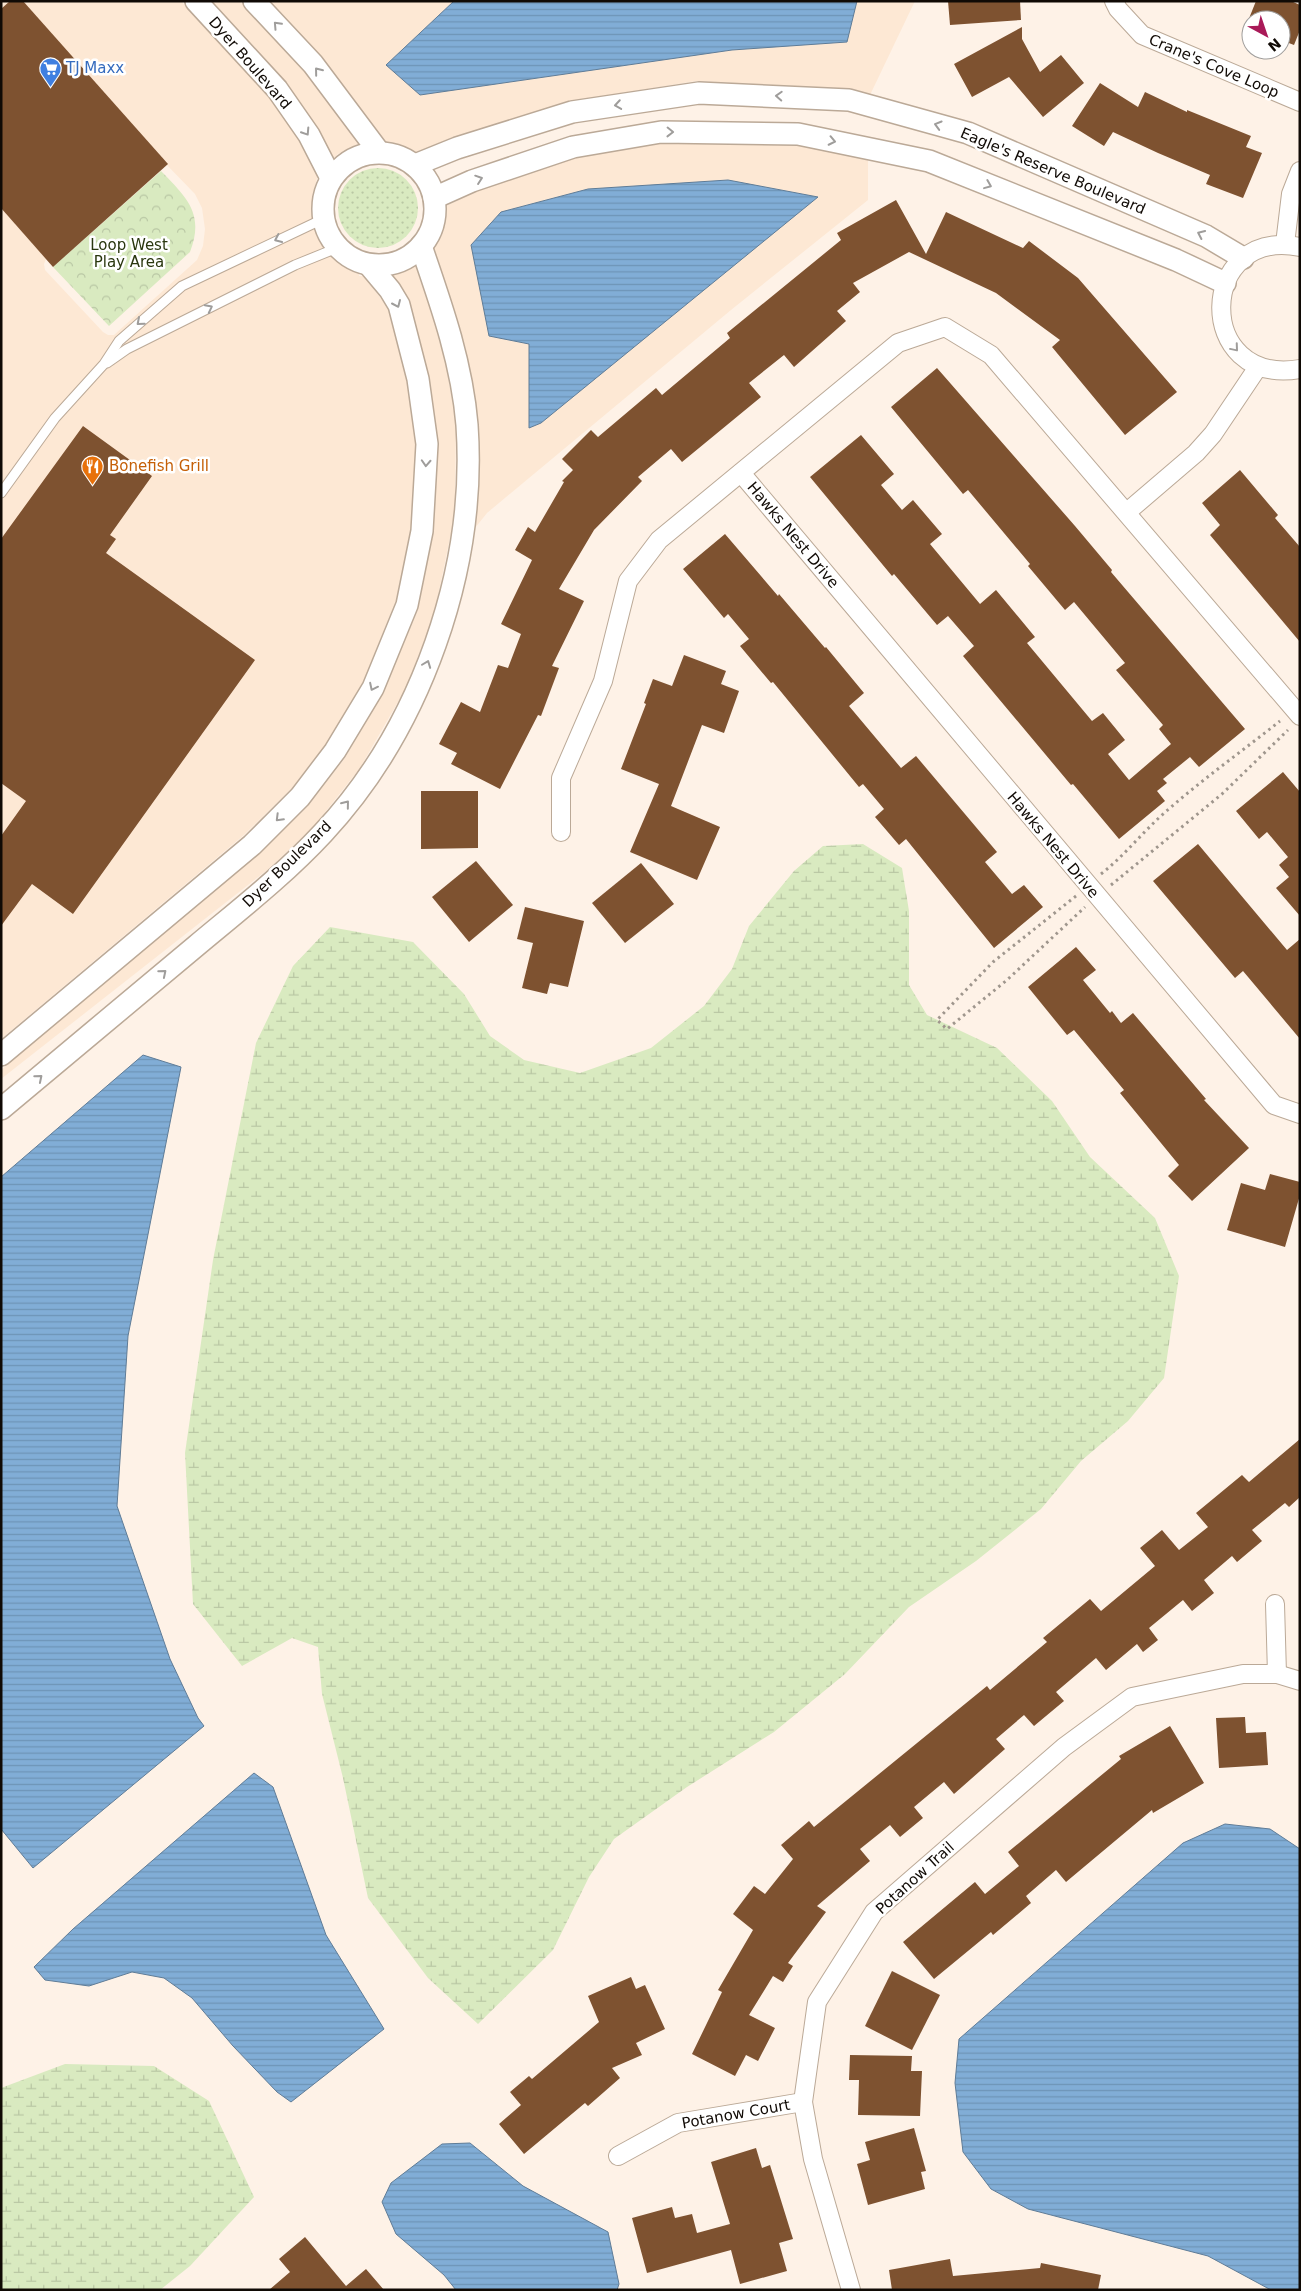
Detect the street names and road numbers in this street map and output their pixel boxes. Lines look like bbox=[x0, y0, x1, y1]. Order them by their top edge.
street label: Dyer Boulevard bbox=[205, 13, 295, 113]
street label: Crane's Cove Loop bbox=[1146, 30, 1282, 102]
street label: Eagle's Reserve Boulevard bbox=[958, 124, 1148, 218]
street label: Hawks Nest Drive bbox=[743, 478, 843, 592]
street label: Hawks Nest Drive bbox=[1003, 788, 1103, 902]
street label: Dyer Boulevard bbox=[239, 817, 335, 911]
street label: Potanow Trail bbox=[872, 1838, 958, 1918]
street label: Potanow Court bbox=[680, 2096, 792, 2132]

